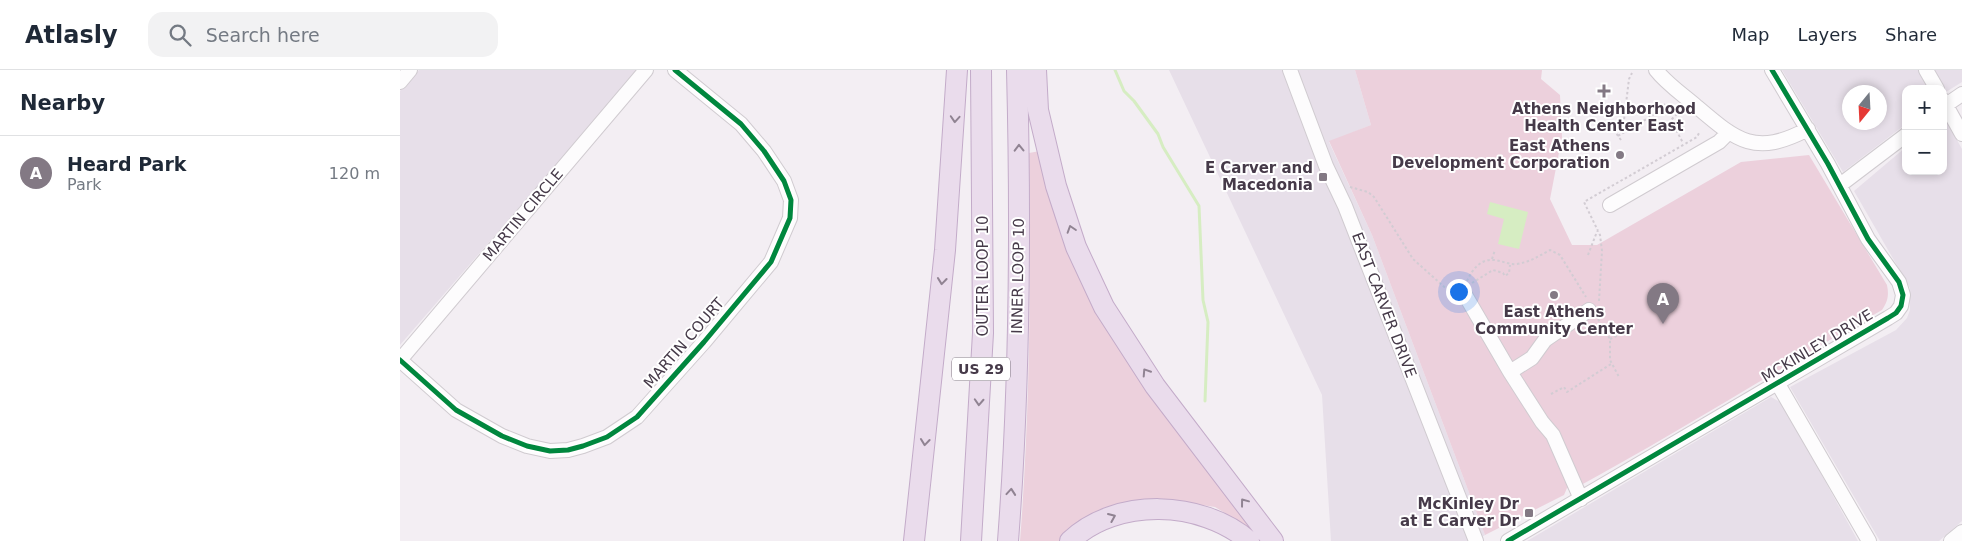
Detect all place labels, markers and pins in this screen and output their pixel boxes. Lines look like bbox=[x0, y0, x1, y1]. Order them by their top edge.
marker: Athens Neighborhood Health Center East bbox=[1597, 84, 1611, 98]
place label: Athens Neighborhood Health Center East bbox=[1512, 100, 1696, 135]
place label: East Athens Development Corporation bbox=[1392, 137, 1610, 172]
marker: East Athens Development Corporation bbox=[1614, 149, 1626, 161]
place label: E Carver and Macedonia bbox=[1205, 159, 1313, 194]
marker: E Carver and Macedonia bbox=[1317, 171, 1329, 183]
pin: A bbox=[1647, 283, 1679, 324]
marker: East Athens Community Center bbox=[1548, 289, 1560, 301]
place label: East Athens Community Center bbox=[1475, 303, 1634, 338]
place label: McKinley Dr at E Carver Dr bbox=[1400, 495, 1520, 530]
marker: McKinley Dr at E Carver Dr bbox=[1523, 507, 1535, 519]

